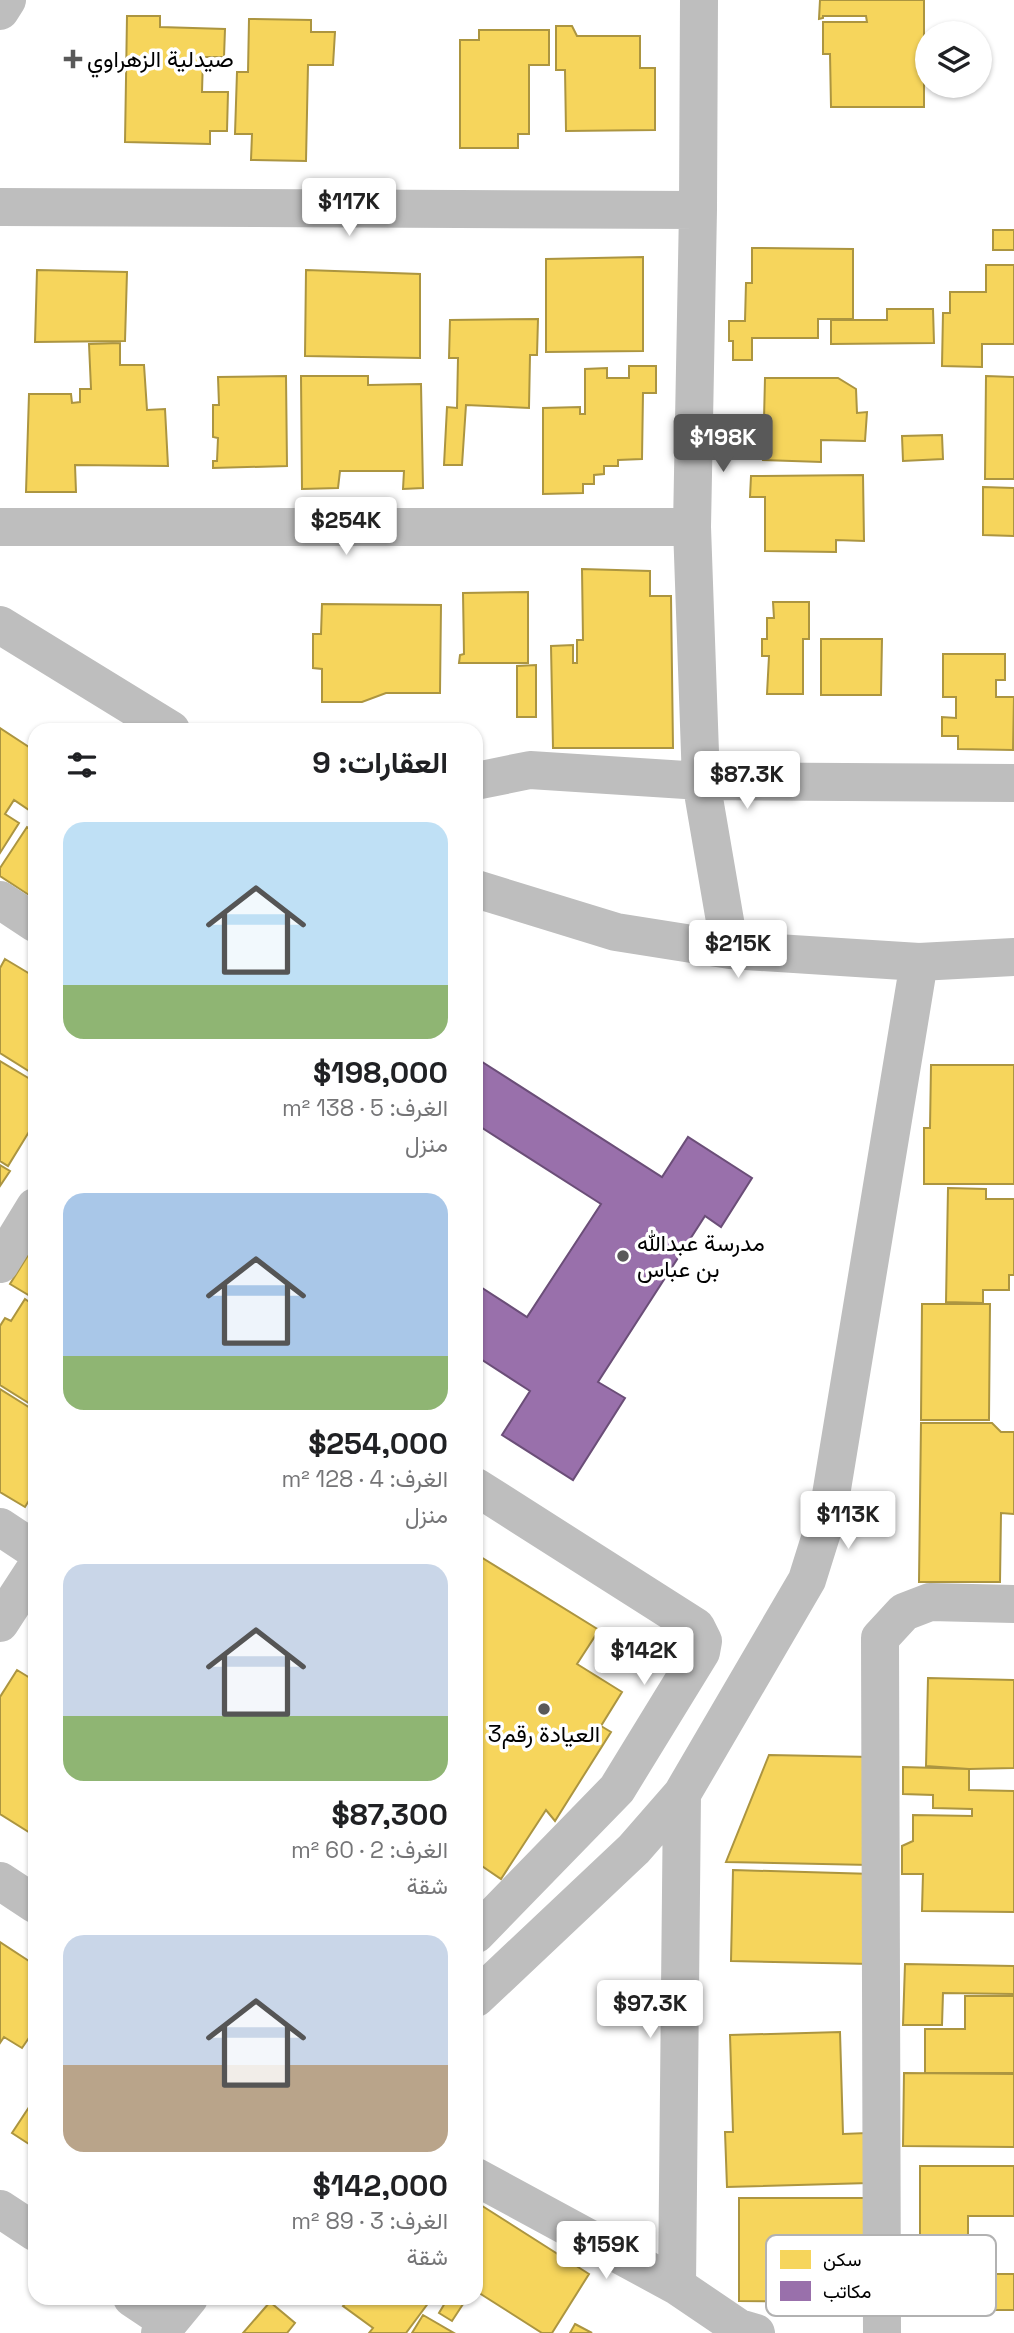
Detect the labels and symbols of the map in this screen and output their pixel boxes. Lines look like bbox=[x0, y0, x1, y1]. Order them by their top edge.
place label: صيدلية الزهراوي bbox=[87, 44, 234, 78]
marker: صيدلية الزهراوي bbox=[65, 51, 81, 67]
pin: $117K bbox=[300, 178, 398, 238]
pin: $198K bbox=[674, 414, 772, 474]
pin: $254K bbox=[297, 498, 395, 557]
pin: $87.3K bbox=[690, 752, 804, 811]
pin: $215K bbox=[689, 920, 787, 980]
place label: مدرسة عبدالله بن عباس bbox=[637, 1228, 765, 1284]
marker: مدرسة عبدالله بن عباس bbox=[615, 1248, 631, 1264]
pin: $113K bbox=[799, 1492, 897, 1551]
pin: $142K bbox=[595, 1628, 693, 1687]
marker: 3العيادة رقم bbox=[536, 1701, 552, 1717]
place label: 3العيادة رقم bbox=[488, 1719, 600, 1749]
pin: $97.3K bbox=[593, 1980, 707, 2040]
pin: $159K bbox=[557, 2222, 655, 2281]
legend bbox=[766, 2235, 996, 2316]
text: سكن bbox=[823, 2247, 861, 2272]
text: مكاتب bbox=[823, 2279, 871, 2304]

